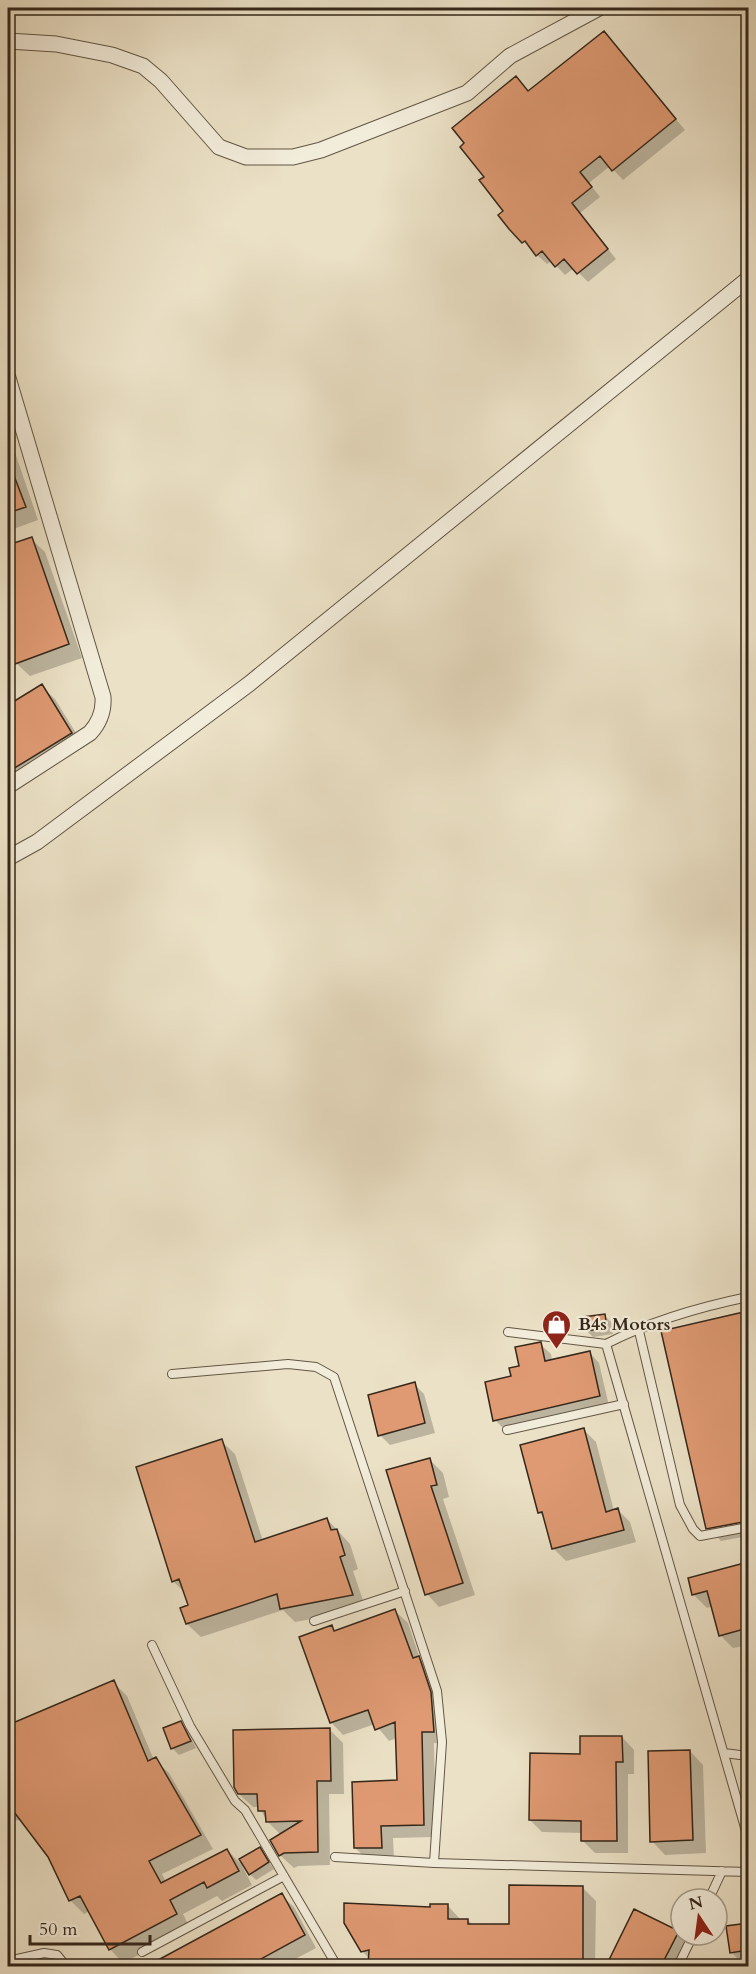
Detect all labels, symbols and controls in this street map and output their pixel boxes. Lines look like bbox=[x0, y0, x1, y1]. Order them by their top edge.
shop icon: B4s Motors bbox=[541, 1308, 573, 1350]
place label: B4s Motors bbox=[578, 1312, 670, 1337]
north arrow bbox=[669, 1887, 729, 1947]
text: N bbox=[687, 1891, 705, 1916]
scale bar bbox=[30, 1908, 150, 1946]
text: 50 m bbox=[39, 1917, 78, 1942]

